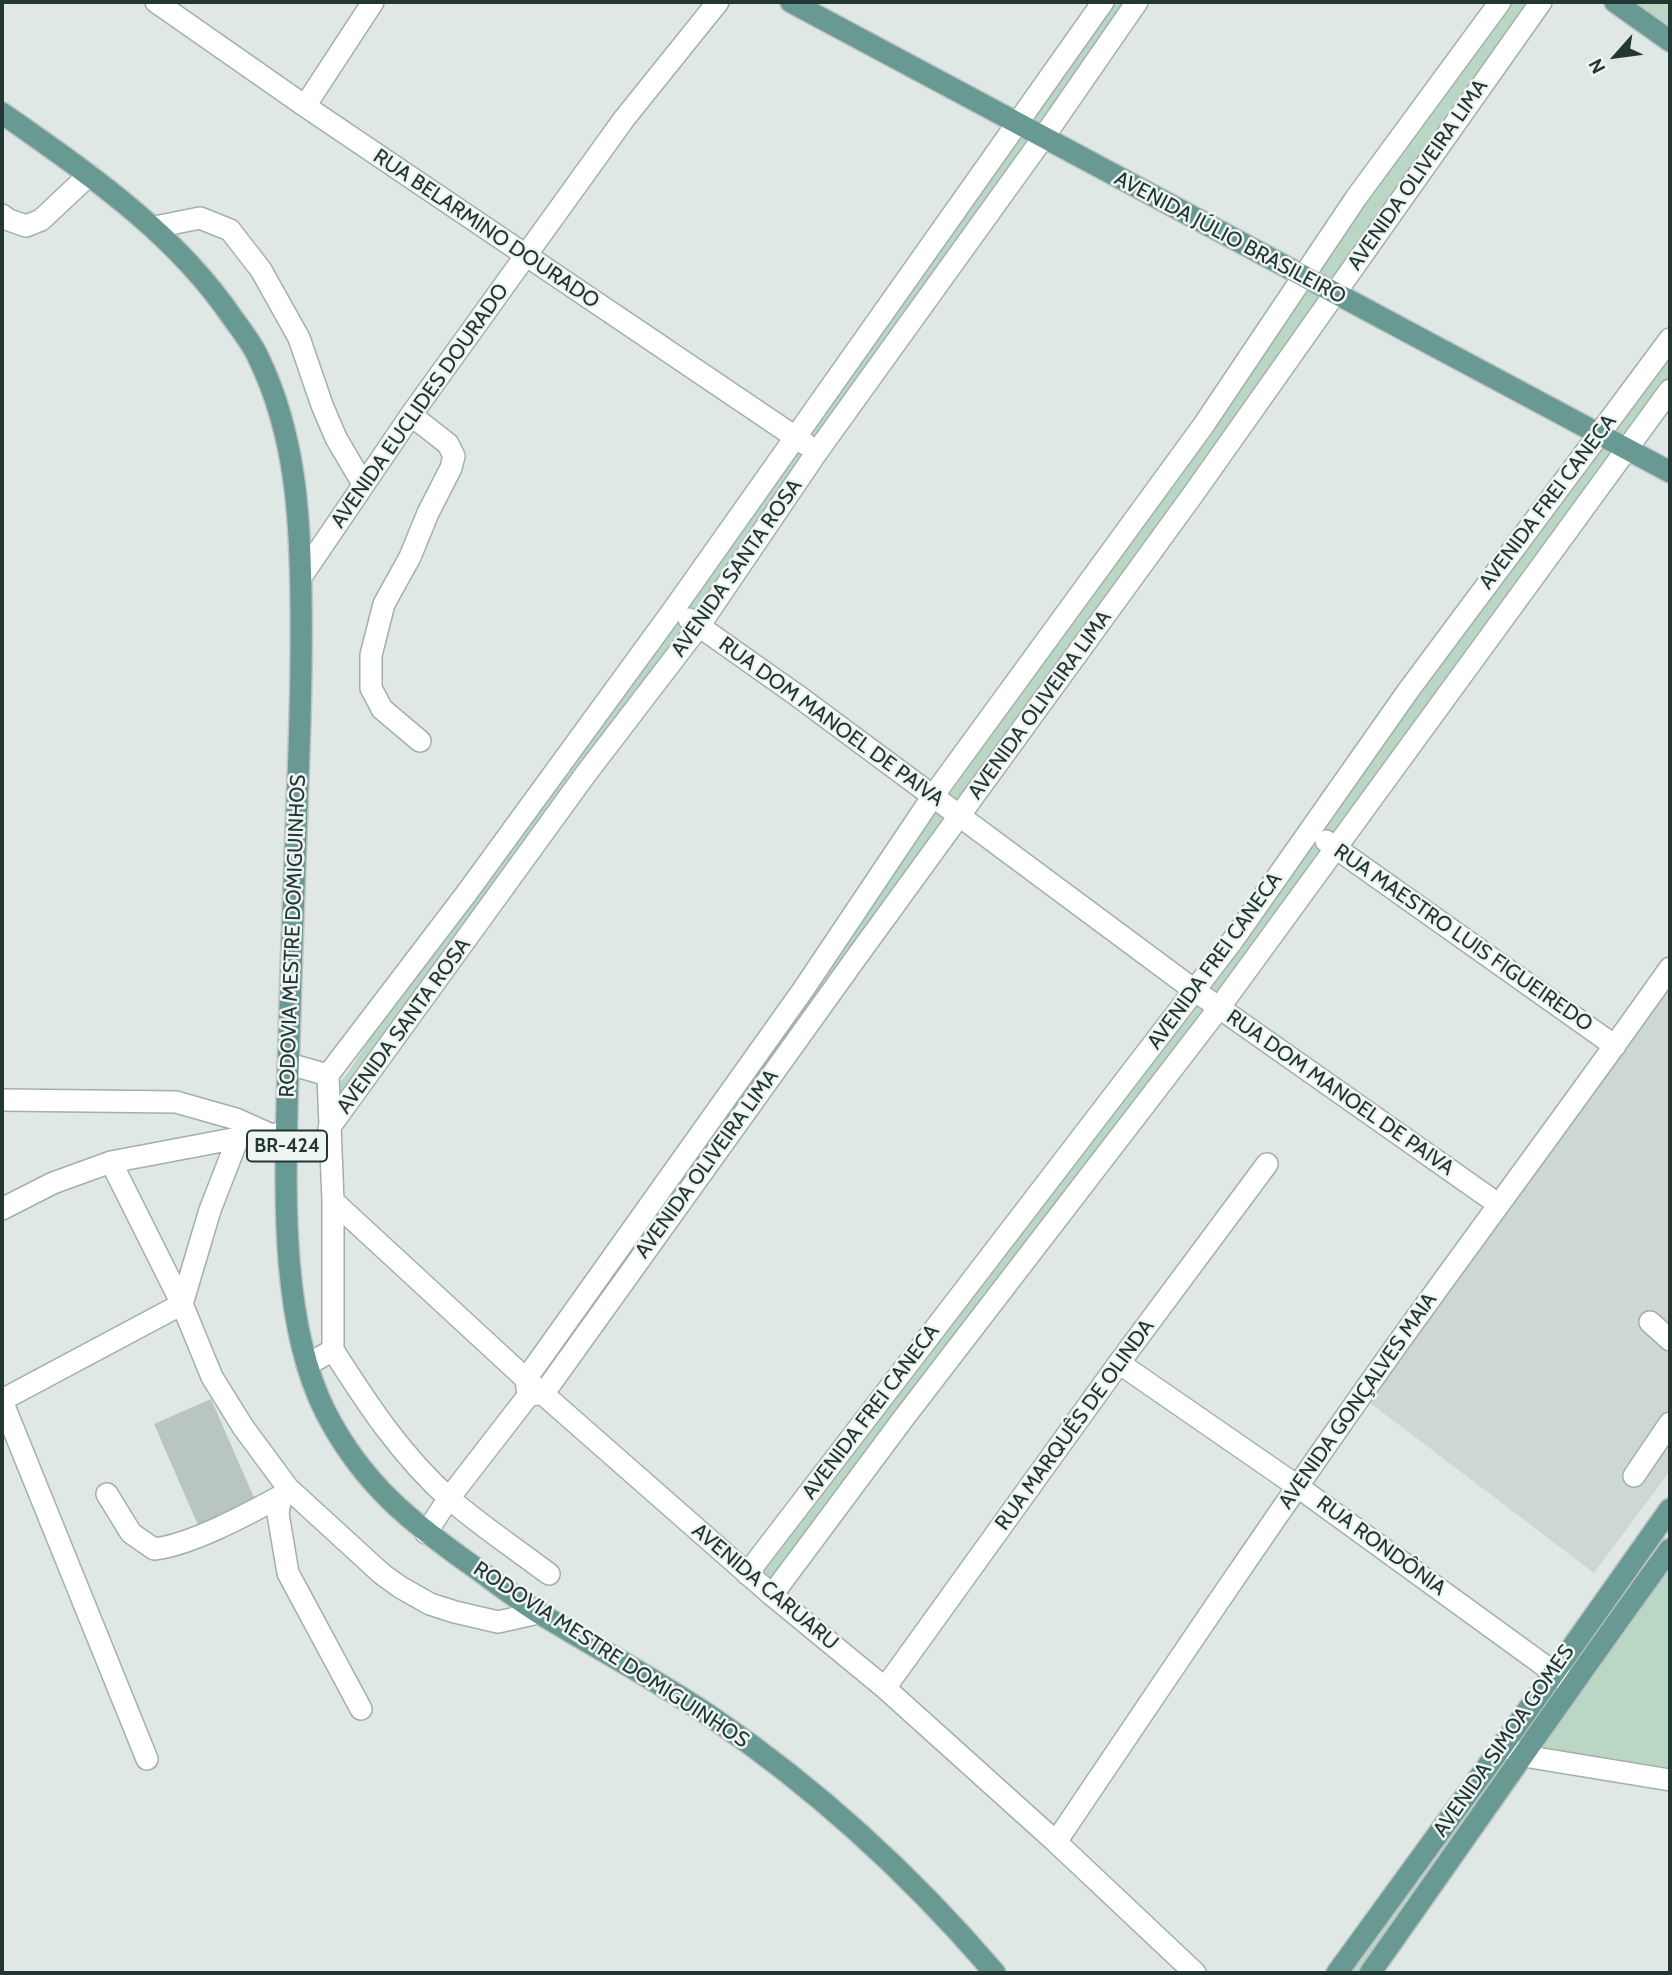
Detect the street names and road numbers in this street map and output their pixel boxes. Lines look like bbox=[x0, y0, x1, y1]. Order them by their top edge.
street label: AVENIDA OLIVEIRA LIMA bbox=[1343, 75, 1493, 275]
street label: RUA BELARMINO DOURADO bbox=[368, 144, 604, 314]
street label: AVENIDA JÚLIO BRASILEIRO bbox=[1110, 166, 1350, 310]
street label: AVENIDA EUCLIDES DOURADO bbox=[326, 279, 514, 533]
street label: AVENIDA FREI CANECA bbox=[1474, 410, 1622, 594]
street label: AVENIDA SANTA ROSA bbox=[666, 474, 808, 662]
street label: AVENIDA OLIVEIRA LIMA bbox=[963, 606, 1117, 804]
street label: RUA DOM MANOEL DE PAIVA bbox=[714, 632, 948, 812]
street label: RODOVIA MESTRE DOMIGUINHOS bbox=[275, 774, 311, 1098]
street label: RUA MAESTRO LUIS FIGUEIREDO bbox=[1329, 839, 1597, 1037]
street label: AVENIDA FREI CANECA bbox=[1142, 868, 1288, 1054]
street label: AVENIDA SANTA ROSA bbox=[332, 933, 476, 1119]
street label: RUA DOM MANOEL DE PAIVA bbox=[1221, 1005, 1459, 1181]
street label: AVENIDA OLIVEIRA LIMA bbox=[630, 1065, 784, 1263]
road number: BR-424 bbox=[247, 1130, 327, 1162]
street label: AVENIDA GONÇALVES MAIA bbox=[1274, 1288, 1442, 1514]
street label: RUA MARQUÊS DE OLINDA bbox=[990, 1315, 1160, 1535]
street label: AVENIDA FREI CANECA bbox=[797, 1320, 945, 1504]
street label: RUA RONDÔNIA bbox=[1312, 1491, 1450, 1601]
street label: AVENIDA CARUARU bbox=[687, 1518, 843, 1656]
street label: RODOVIA MESTRE DOMIGUINHOS bbox=[469, 1556, 753, 1754]
street label: AVENIDA SIMOA GOMES bbox=[1428, 1640, 1580, 1842]

